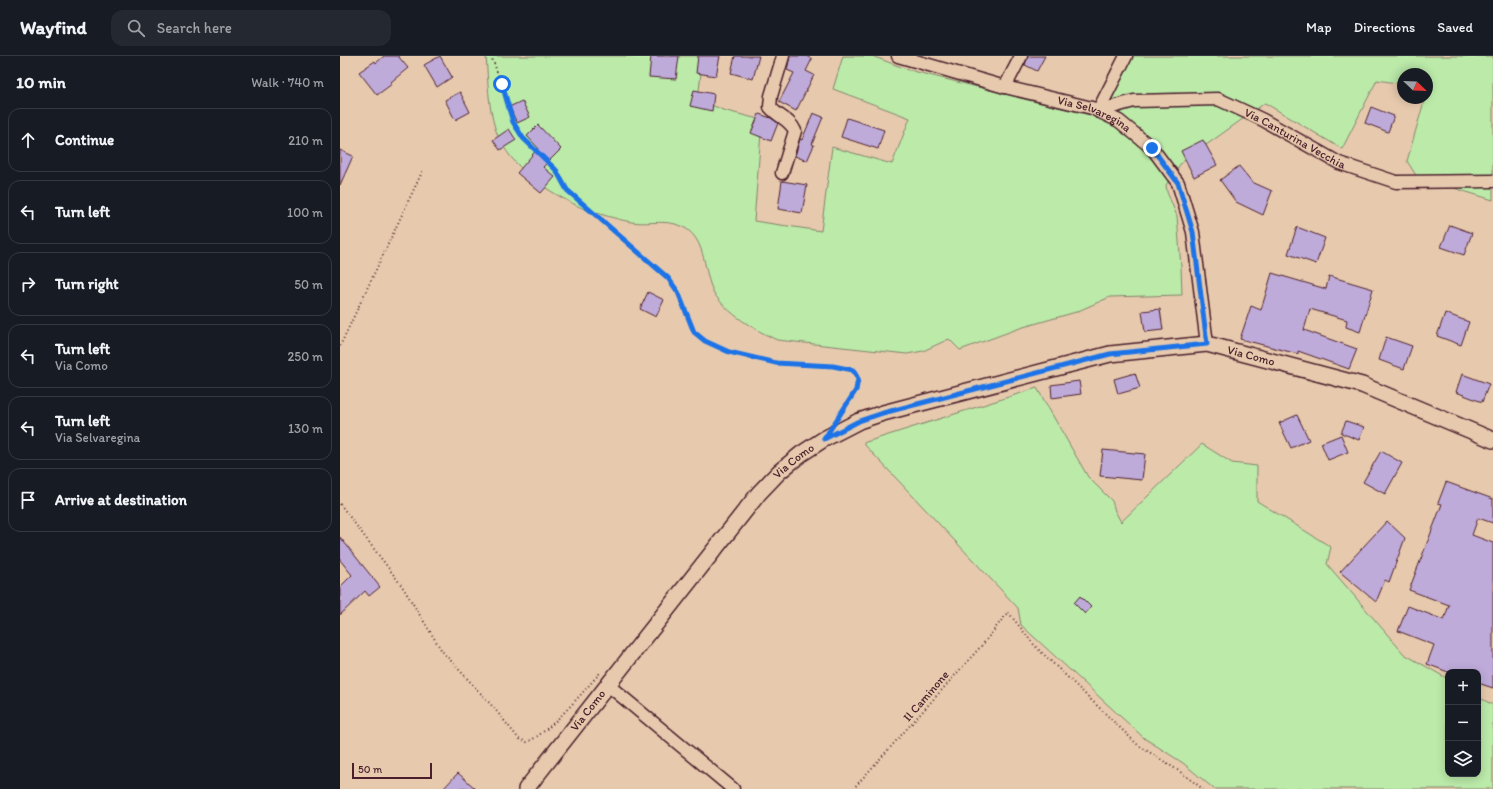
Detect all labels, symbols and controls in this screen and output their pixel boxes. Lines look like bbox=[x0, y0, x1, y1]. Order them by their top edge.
search box bbox=[111, 10, 391, 46]
text: Wayfind bbox=[20, 16, 87, 39]
icon: search bbox=[125, 17, 147, 39]
text: Search here bbox=[157, 19, 232, 37]
text: Map bbox=[1306, 19, 1332, 36]
text: Directions bbox=[1354, 19, 1415, 36]
text: Saved bbox=[1437, 19, 1473, 36]
north arrow bbox=[1397, 68, 1433, 104]
text: 10 min bbox=[16, 72, 66, 92]
text: Walk · 740 m bbox=[251, 75, 324, 90]
route start bbox=[493, 75, 511, 93]
street label: Via Selvaregina bbox=[1056, 93, 1135, 135]
street label: Via Canturina Vecchia bbox=[1242, 105, 1348, 172]
icon: ahead bbox=[17, 129, 39, 151]
text: Continue bbox=[55, 131, 114, 149]
text: 210 m bbox=[288, 133, 323, 148]
route end bbox=[1143, 139, 1161, 157]
icon: left bbox=[17, 201, 39, 223]
text: Turn left bbox=[55, 203, 110, 221]
text: 100 m bbox=[287, 205, 323, 220]
icon: right bbox=[17, 273, 39, 295]
text: Turn right bbox=[55, 275, 119, 293]
text: 50 m bbox=[294, 277, 323, 292]
text: Turn left bbox=[55, 340, 110, 358]
street label: Via Como bbox=[1226, 343, 1277, 369]
icon: left bbox=[17, 345, 39, 367]
text: 250 m bbox=[287, 349, 323, 364]
text: Via Como bbox=[55, 358, 108, 373]
text: Turn left bbox=[55, 412, 110, 430]
icon: left bbox=[17, 417, 39, 439]
text: 130 m bbox=[288, 421, 323, 436]
text: Via Selvaregina bbox=[55, 430, 140, 445]
street label: Via Como bbox=[770, 440, 817, 481]
icon: arrive bbox=[17, 489, 39, 511]
text: Arrive at destination bbox=[55, 491, 187, 509]
street label: Il Caminone bbox=[900, 668, 952, 724]
map controls bbox=[1445, 669, 1481, 777]
button: + bbox=[1445, 669, 1481, 705]
street label: Via Como bbox=[567, 687, 608, 734]
button: − bbox=[1445, 705, 1481, 741]
button: layers bbox=[1445, 741, 1481, 777]
scale bar bbox=[352, 761, 432, 780]
text: 50 m bbox=[358, 763, 382, 776]

